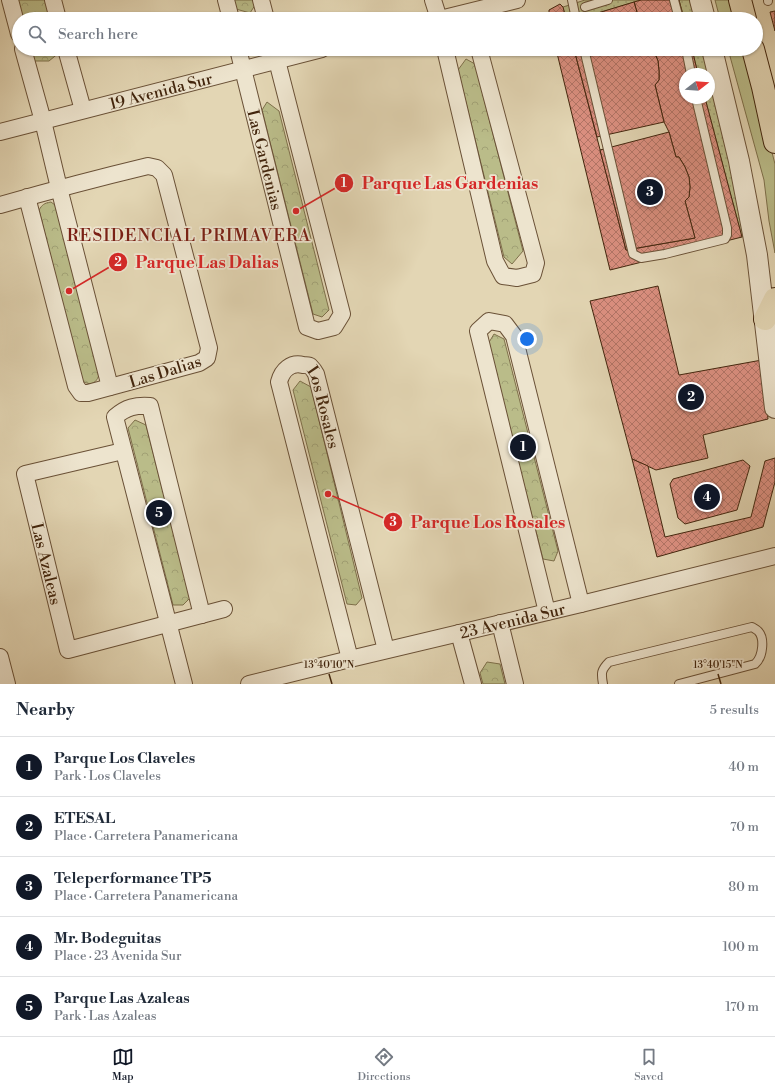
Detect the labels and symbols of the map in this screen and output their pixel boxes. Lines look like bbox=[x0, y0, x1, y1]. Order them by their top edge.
north arrow bbox=[679, 68, 715, 104]
street label: 19 Avenida Sur bbox=[107, 69, 215, 114]
street label: Las Gardenias bbox=[242, 108, 287, 212]
callout: Parque Las Gardenias bbox=[334, 168, 547, 197]
text: Parque Las Gardenias bbox=[362, 173, 538, 195]
text: 1 bbox=[341, 176, 347, 191]
pin: 3 bbox=[637, 177, 663, 207]
district label: RESIDENCIAL PRIMAVERA bbox=[67, 225, 311, 247]
callout: Parque Las Dalias bbox=[108, 248, 287, 277]
text: Parque Las Dalias bbox=[135, 252, 279, 274]
text: 2 bbox=[114, 255, 122, 270]
your location bbox=[517, 329, 537, 349]
street label: Las Dalias bbox=[127, 351, 204, 392]
street label: Los Rosales bbox=[302, 362, 343, 451]
pin: 2 bbox=[678, 382, 704, 412]
pin: 1 bbox=[510, 432, 536, 462]
pin: 4 bbox=[694, 482, 720, 512]
pin: 5 bbox=[146, 498, 172, 528]
callout: Parque Los Rosales bbox=[383, 508, 574, 537]
text: Parque Los Rosales bbox=[411, 512, 565, 534]
text: 3 bbox=[389, 515, 397, 530]
street label: Las Azaleas bbox=[26, 521, 66, 607]
street label: 23 Avenida Sur bbox=[458, 599, 567, 644]
text: 13°40'10"N bbox=[304, 659, 355, 671]
text: 13°40'15"N bbox=[693, 659, 743, 671]

